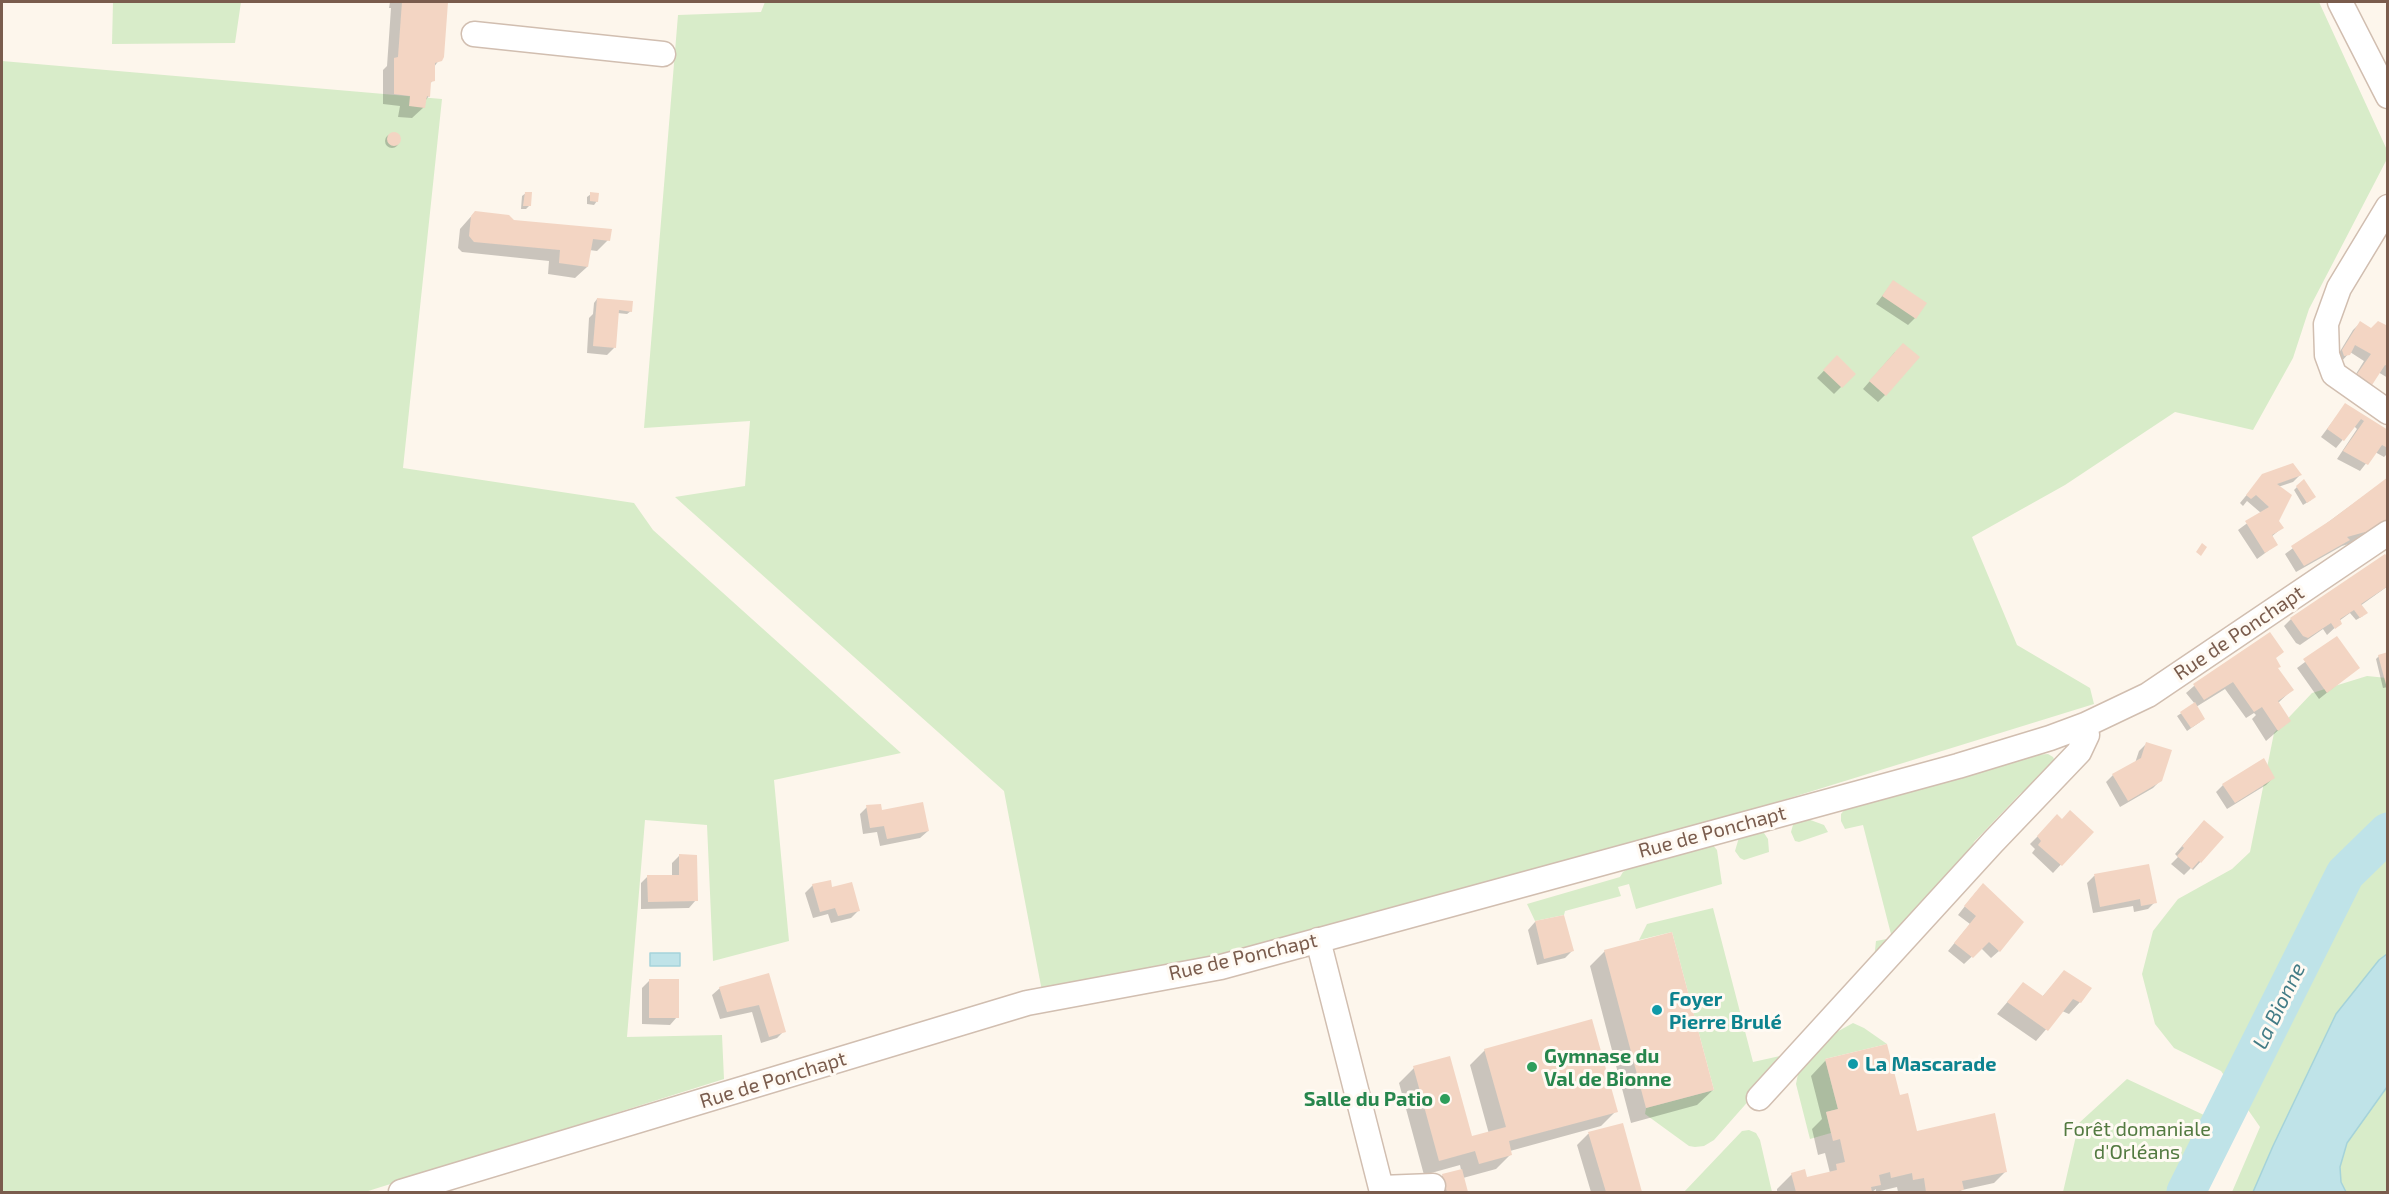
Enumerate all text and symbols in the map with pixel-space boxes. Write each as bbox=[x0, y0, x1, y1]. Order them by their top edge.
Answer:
street label: Rue de Ponchapt bbox=[2169, 581, 2309, 685]
street label: Rue de Ponchapt bbox=[1636, 801, 1788, 863]
street label: Rue de Ponchapt bbox=[1166, 928, 1320, 986]
water label: La Bionne bbox=[2247, 959, 2311, 1053]
place label: Foyer Pierre Brulé bbox=[1669, 987, 1782, 1034]
marker: Foyer Pierre Brulé bbox=[1650, 1003, 1664, 1017]
place label: Gymnase du Val de Bionne bbox=[1544, 1044, 1671, 1091]
street label: Rue de Ponchapt bbox=[697, 1046, 849, 1114]
place label: La Mascarade bbox=[1865, 1052, 1996, 1076]
marker: La Mascarade bbox=[1846, 1057, 1860, 1071]
marker: Gymnase du Val de Bionne bbox=[1525, 1060, 1539, 1074]
place label: Salle du Patio bbox=[1304, 1087, 1433, 1111]
marker: Salle du Patio bbox=[1438, 1092, 1452, 1106]
park label: Forêt domaniale d'Orléans bbox=[2063, 1117, 2211, 1164]

